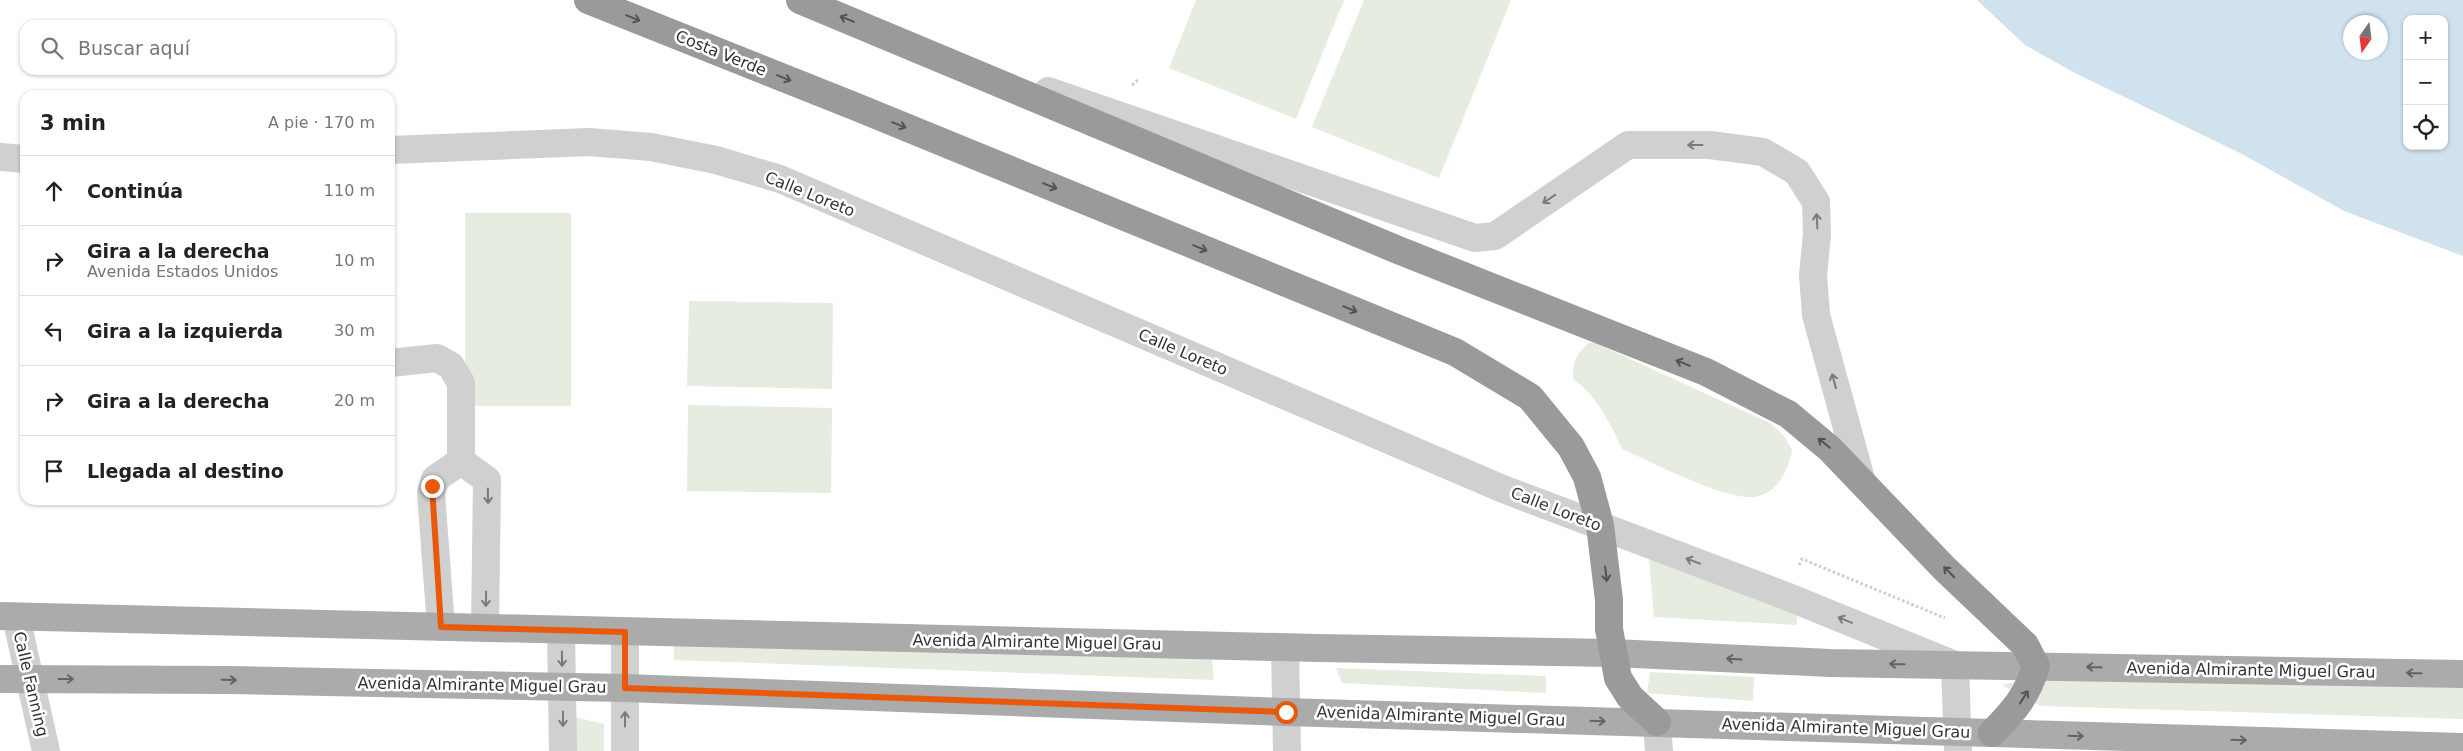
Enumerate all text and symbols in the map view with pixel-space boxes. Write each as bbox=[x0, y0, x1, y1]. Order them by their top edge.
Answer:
one-way arrow bbox=[625, 14, 640, 23]
one-way arrow bbox=[840, 14, 855, 23]
north arrow bbox=[2343, 15, 2388, 60]
map controls bbox=[2403, 15, 2448, 150]
button: + bbox=[2403, 15, 2448, 60]
search box bbox=[20, 20, 395, 75]
street label: Costa Verde bbox=[673, 26, 769, 80]
icon: search bbox=[38, 34, 66, 62]
text: Buscar aquí bbox=[78, 37, 190, 59]
button: − bbox=[2403, 60, 2448, 105]
one-way arrow bbox=[776, 74, 791, 83]
button: locate bbox=[2403, 105, 2448, 150]
text: 3 min bbox=[40, 111, 106, 135]
text: A pie · 170 m bbox=[268, 113, 375, 132]
one-way arrow bbox=[891, 120, 906, 130]
one-way arrow bbox=[1687, 140, 1704, 150]
street label: Calle Loreto bbox=[762, 167, 858, 221]
icon: ahead bbox=[40, 177, 68, 205]
text: Continúa bbox=[87, 180, 183, 202]
text: 110 m bbox=[324, 181, 375, 200]
one-way arrow bbox=[1041, 182, 1057, 191]
one-way arrow bbox=[1542, 194, 1556, 204]
one-way arrow bbox=[1812, 213, 1821, 229]
text: Gira a la derecha bbox=[87, 240, 270, 262]
one-way arrow bbox=[1192, 243, 1207, 253]
icon: right bbox=[40, 247, 68, 275]
text: 10 m bbox=[334, 251, 375, 270]
text: Avenida Estados Unidos bbox=[87, 262, 278, 281]
one-way arrow bbox=[1342, 305, 1357, 315]
icon: left bbox=[40, 317, 68, 345]
text: Gira a la izquierda bbox=[87, 320, 283, 342]
text: 30 m bbox=[334, 321, 375, 340]
street label: Calle Loreto bbox=[1135, 325, 1231, 379]
one-way arrow bbox=[1676, 358, 1691, 367]
one-way arrow bbox=[1829, 373, 1838, 389]
icon: right bbox=[40, 387, 68, 415]
text: Gira a la derecha bbox=[87, 390, 270, 412]
text: 20 m bbox=[334, 391, 375, 410]
one-way arrow bbox=[1817, 438, 1830, 449]
icon: arrive bbox=[40, 457, 68, 485]
text: Llegada al destino bbox=[87, 460, 284, 482]
route end bbox=[421, 475, 444, 498]
street label: Calle Loreto bbox=[1508, 483, 1604, 535]
one-way arrow bbox=[483, 488, 493, 504]
one-way arrow bbox=[1686, 556, 1701, 565]
one-way arrow bbox=[1601, 565, 1611, 581]
one-way arrow bbox=[1942, 566, 1955, 578]
one-way arrow bbox=[481, 590, 491, 607]
one-way arrow bbox=[1838, 615, 1853, 624]
street label: Calle Fanning bbox=[10, 630, 52, 738]
street label: Avenida Almirante Miguel Grau bbox=[912, 630, 1162, 654]
one-way arrow bbox=[557, 650, 567, 667]
one-way arrow bbox=[1727, 654, 1743, 663]
street label: Avenida Almirante Miguel Grau bbox=[2126, 658, 2376, 682]
one-way arrow bbox=[1889, 659, 1906, 669]
one-way arrow bbox=[2087, 662, 2103, 672]
one-way arrow bbox=[2407, 669, 2423, 678]
street label: Avenida Almirante Miguel Grau bbox=[357, 673, 607, 697]
one-way arrow bbox=[58, 674, 74, 684]
one-way arrow bbox=[220, 675, 236, 685]
one-way arrow bbox=[2019, 690, 2029, 704]
route start bbox=[1275, 701, 1298, 724]
street label: Avenida Almirante Miguel Grau bbox=[1316, 702, 1566, 730]
one-way arrow bbox=[558, 710, 568, 727]
one-way arrow bbox=[620, 712, 630, 728]
street label: Avenida Almirante Miguel Grau bbox=[1721, 714, 1971, 742]
one-way arrow bbox=[1590, 716, 1606, 725]
one-way arrow bbox=[2068, 731, 2084, 740]
one-way arrow bbox=[2230, 736, 2246, 745]

